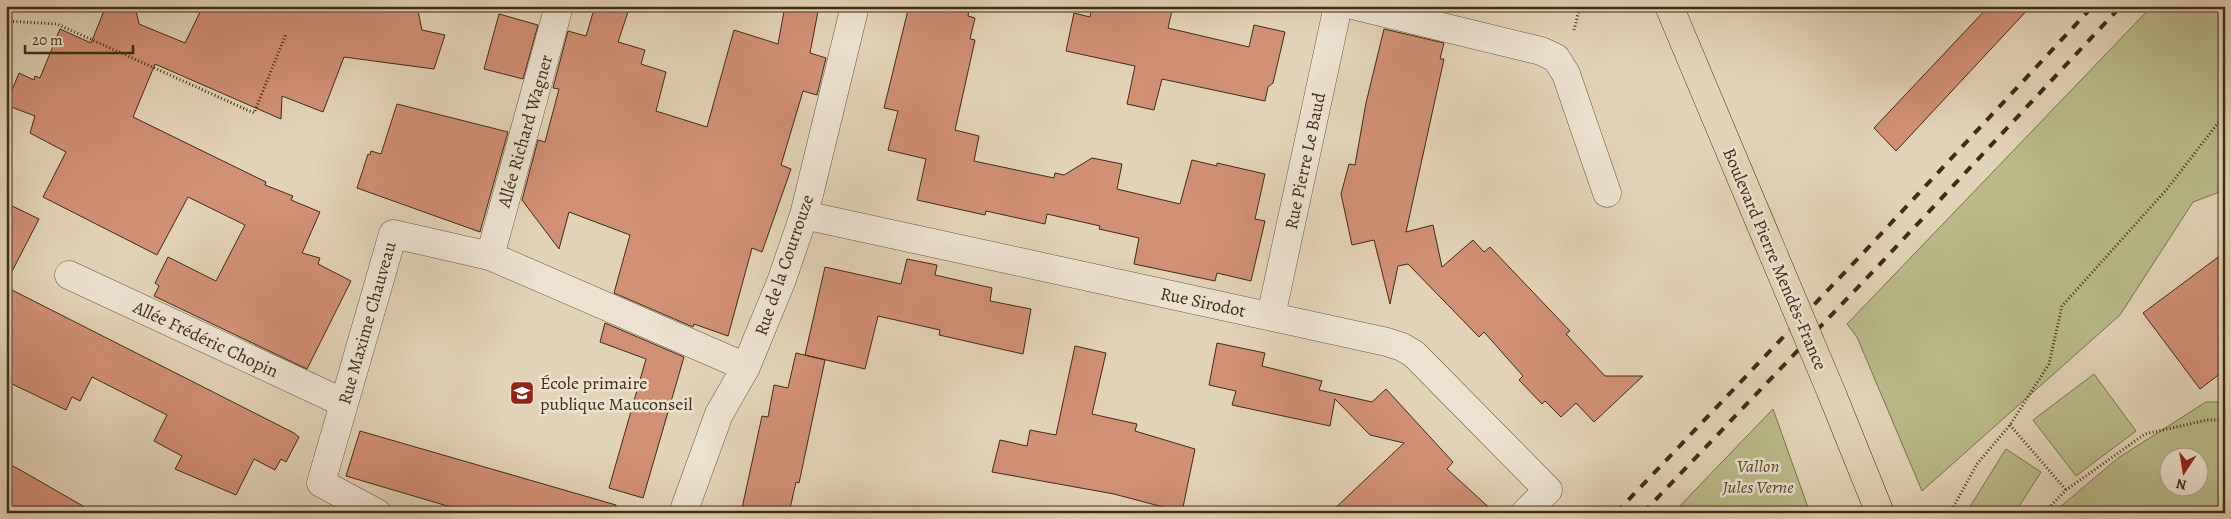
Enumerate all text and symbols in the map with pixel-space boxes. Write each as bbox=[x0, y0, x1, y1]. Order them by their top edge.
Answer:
scale bar bbox=[25, 22, 132, 54]
text: 20 m bbox=[32, 30, 63, 50]
street label: Allée Richard Wagner bbox=[491, 52, 558, 211]
street label: Rue Pierre Le Baud bbox=[1279, 90, 1331, 232]
street label: Boulevard Pierre Mendès-France bbox=[1717, 144, 1833, 374]
street label: Rue de la Courrouze bbox=[749, 191, 819, 339]
street label: Rue Maxime Chauveau bbox=[332, 238, 402, 407]
street label: Rue Sirodot bbox=[1158, 281, 1248, 323]
street label: Allée Frédéric Chopin bbox=[129, 294, 283, 383]
place label: École primaire publique Mauconseil bbox=[540, 371, 693, 416]
school or university icon: École primaire publique Mauconseil bbox=[509, 380, 535, 406]
north arrow bbox=[2158, 446, 2208, 496]
park label: Vallon Jules Verne bbox=[1721, 454, 1794, 499]
text: N bbox=[2174, 474, 2188, 495]

